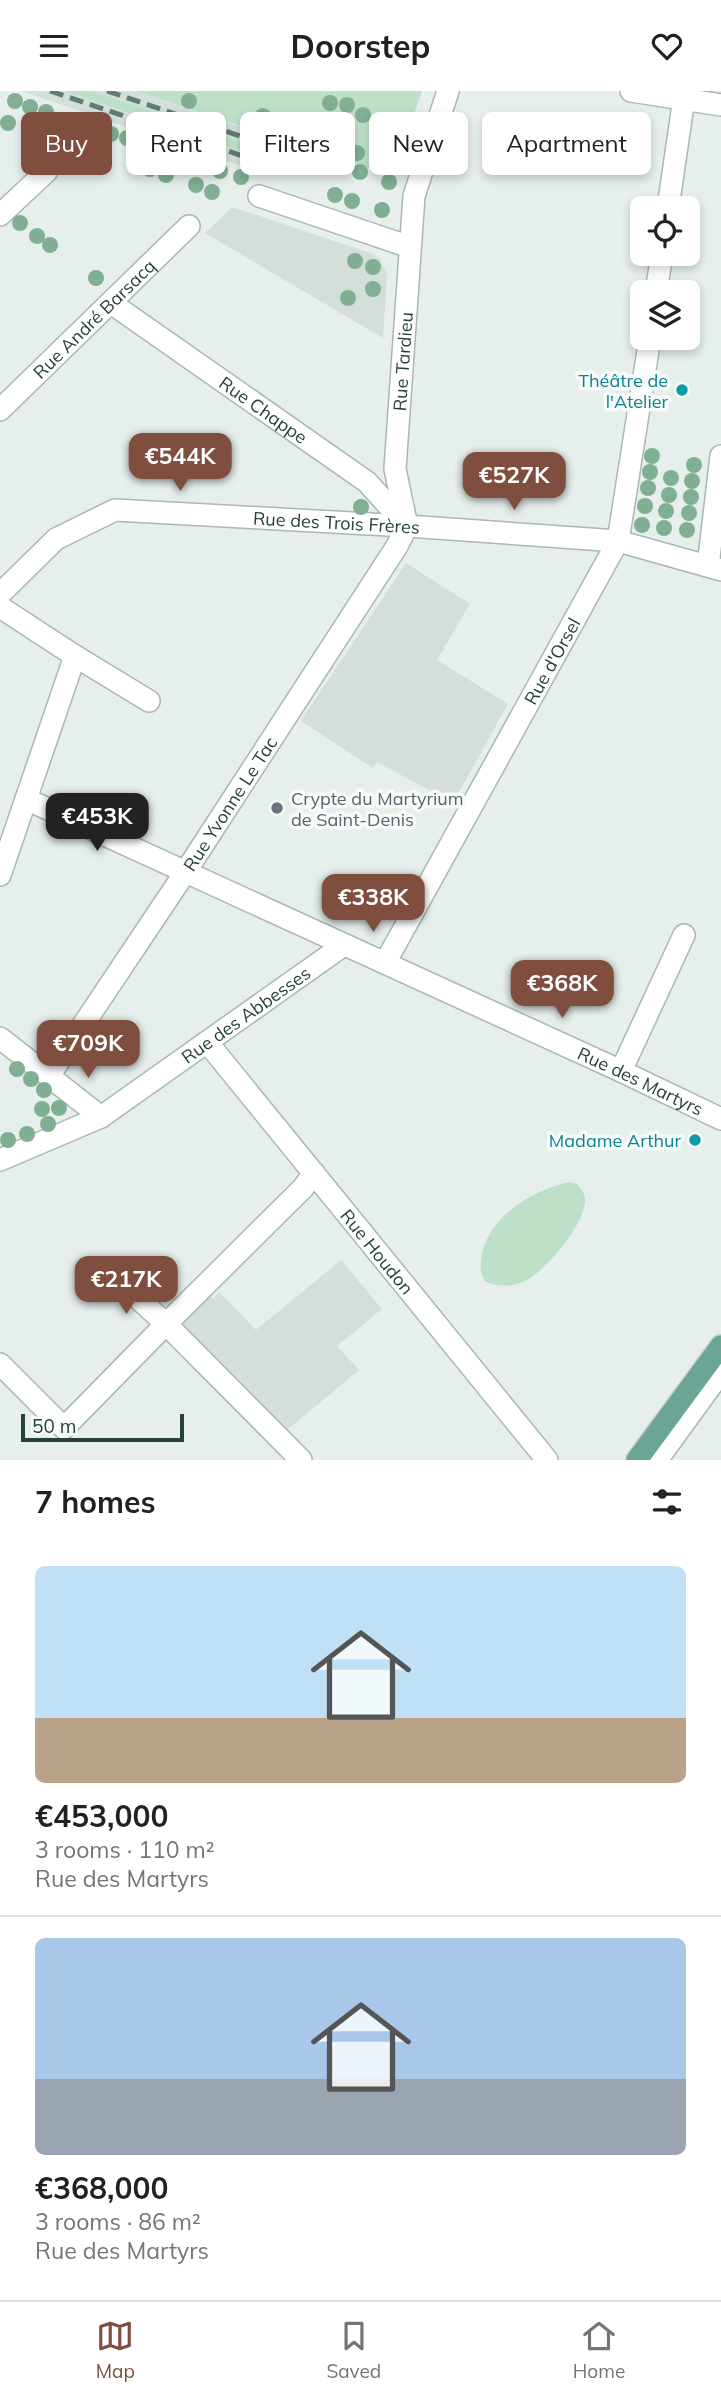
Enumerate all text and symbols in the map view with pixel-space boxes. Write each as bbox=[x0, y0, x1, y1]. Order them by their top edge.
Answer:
text: Doorstep bbox=[291, 26, 430, 66]
icon: menu bbox=[35, 27, 73, 65]
icon: heart bbox=[648, 27, 686, 65]
chip: Buy bbox=[21, 112, 112, 175]
chip: Rent bbox=[126, 112, 226, 175]
chip: Filters bbox=[240, 112, 355, 175]
chip: New bbox=[369, 112, 468, 175]
chip: Apartment bbox=[482, 112, 651, 175]
map controls bbox=[630, 196, 700, 350]
button: locate bbox=[630, 196, 700, 266]
street label: Rue André Barsacq bbox=[28, 254, 160, 383]
button: layers bbox=[630, 280, 700, 350]
street label: Rue Tardieu bbox=[388, 311, 417, 412]
place label: Théâtre de l'Atelier bbox=[578, 369, 668, 413]
street label: Rue Chappe bbox=[215, 371, 312, 448]
marker: Théâtre de l'Atelier bbox=[674, 382, 690, 398]
pin: €544K bbox=[131, 433, 229, 493]
text: €544K bbox=[145, 441, 215, 470]
pin: €527K bbox=[465, 453, 563, 512]
text: €527K bbox=[479, 460, 549, 489]
street label: Rue des Trois Frères bbox=[252, 506, 421, 538]
street label: Rue d'Orsel bbox=[519, 614, 585, 708]
street label: Rue Yvonne Le Tac bbox=[178, 732, 282, 875]
place label: Crypte du Martyrium de Saint-Denis bbox=[291, 787, 463, 831]
pin: €453K bbox=[48, 793, 146, 853]
marker: Crypte du Martyrium de Saint-Denis bbox=[269, 800, 285, 816]
text: €453K bbox=[62, 801, 132, 830]
pin: €338K bbox=[324, 875, 422, 934]
text: €338K bbox=[338, 882, 408, 911]
street label: Rue des Abbesses bbox=[177, 961, 315, 1068]
pin: €368K bbox=[513, 961, 611, 1020]
text: €368K bbox=[527, 968, 597, 997]
pin: €709K bbox=[39, 1021, 137, 1080]
text: €709K bbox=[53, 1028, 123, 1057]
street label: Rue des Martyrs bbox=[574, 1041, 707, 1120]
place label: Madame Arthur bbox=[549, 1129, 681, 1152]
marker: Madame Arthur bbox=[687, 1132, 703, 1148]
street label: Rue Houdon bbox=[336, 1204, 419, 1299]
pin: €217K bbox=[77, 1257, 175, 1316]
text: €217K bbox=[91, 1264, 161, 1293]
scale bar bbox=[21, 1411, 184, 1443]
text: 50 m bbox=[32, 1414, 76, 1438]
text: 7 homes bbox=[35, 1483, 156, 1521]
icon: filters bbox=[648, 1483, 686, 1521]
icon: home bbox=[298, 1612, 424, 1738]
text: €453,000 bbox=[35, 1797, 168, 1835]
text: 3 rooms · 110 m² bbox=[35, 1835, 215, 1864]
text: Rue des Martyrs bbox=[35, 1864, 209, 1893]
icon: home bbox=[298, 1984, 424, 2110]
text: €368,000 bbox=[35, 2169, 168, 2207]
text: 3 rooms · 86 m² bbox=[35, 2207, 201, 2236]
text: Rue des Martyrs bbox=[35, 2236, 209, 2265]
tab: Map bbox=[96, 2317, 135, 2383]
tab: Saved bbox=[326, 2317, 381, 2383]
tab: Home bbox=[573, 2317, 625, 2383]

